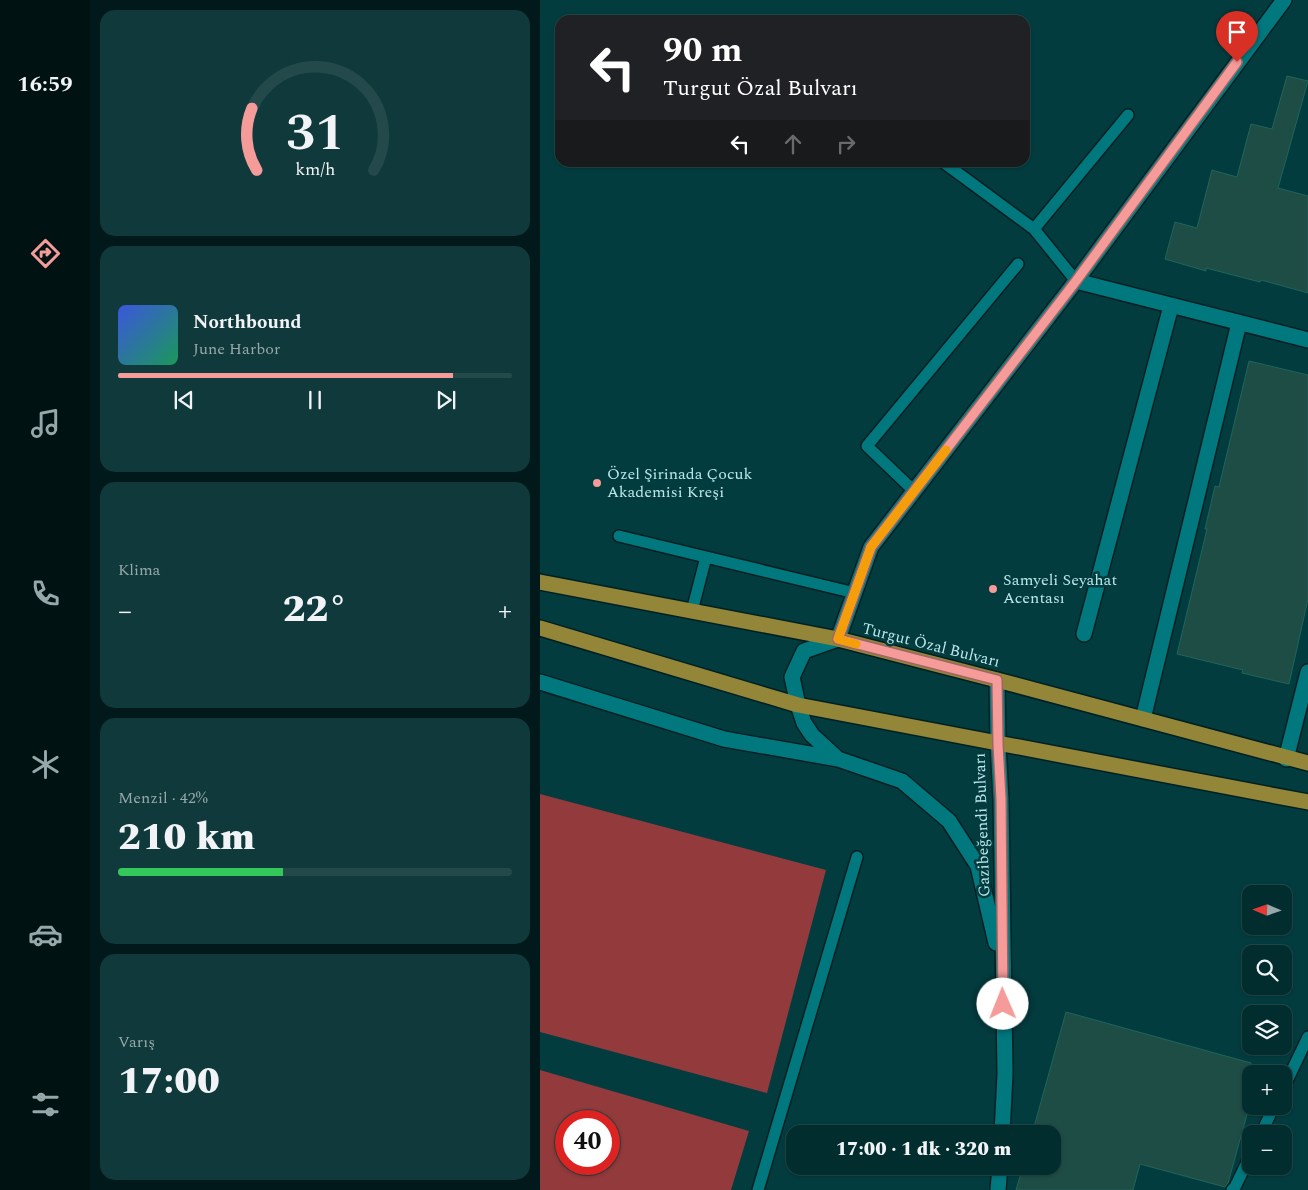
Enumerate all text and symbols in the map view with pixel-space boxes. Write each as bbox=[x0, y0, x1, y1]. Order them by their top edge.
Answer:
pin bbox=[1216, 11, 1258, 62]
icon: arrive bbox=[1223, 18, 1251, 46]
text: 90 m bbox=[663, 24, 743, 77]
icon: left bbox=[580, 35, 645, 100]
text: 16:59 bbox=[17, 68, 73, 101]
text: Turgut Özal Bulvarı bbox=[663, 72, 858, 105]
text: 31 bbox=[286, 94, 344, 173]
icon: left bbox=[726, 130, 754, 158]
icon: ahead bbox=[779, 130, 807, 158]
icon: right bbox=[832, 130, 860, 158]
text: km/h bbox=[295, 156, 335, 183]
icon: directions bbox=[28, 236, 63, 271]
text: Northbound bbox=[193, 308, 302, 337]
text: June Harbor bbox=[193, 337, 280, 361]
icon: previous bbox=[170, 386, 198, 414]
icon: pause bbox=[301, 386, 329, 414]
icon: next bbox=[432, 386, 460, 414]
icon: music bbox=[28, 406, 63, 441]
place label: Özel Şirinada Çocuk Akademisi Kreşi bbox=[607, 462, 753, 504]
marker: Özel Şirinada Çocuk Akademisi Kreşi bbox=[591, 477, 603, 489]
text: Klima bbox=[118, 558, 160, 582]
place label: Samyeli Seyahat Acentası bbox=[1003, 568, 1117, 610]
icon: phone bbox=[28, 576, 63, 611]
text: 22° bbox=[283, 581, 347, 639]
marker: Samyeli Seyahat Acentası bbox=[987, 583, 999, 595]
text: − bbox=[118, 590, 132, 633]
text: + bbox=[498, 590, 512, 633]
street label: Turgut Özal Bulvarı bbox=[859, 616, 1003, 674]
icon: climate bbox=[28, 747, 63, 782]
street label: Gazibeğendi Bulvarı bbox=[967, 753, 997, 897]
text: Menzil · 42% bbox=[118, 786, 208, 810]
text: 210 km bbox=[118, 809, 255, 867]
north arrow bbox=[1242, 885, 1292, 935]
map controls bbox=[1242, 885, 1292, 1175]
icon: car bbox=[28, 917, 63, 952]
button: search bbox=[1242, 945, 1292, 995]
position arrow bbox=[976, 977, 1028, 1029]
button: layers bbox=[1242, 1005, 1292, 1055]
text: Varış bbox=[118, 1030, 155, 1054]
text: 17:00 bbox=[118, 1053, 220, 1111]
button: + bbox=[1242, 1065, 1292, 1115]
icon: filters bbox=[28, 1087, 63, 1122]
speed limit sign: 40 bbox=[555, 1110, 620, 1175]
button: − bbox=[1242, 1125, 1292, 1175]
text: 17:00 · 1 dk · 320 m bbox=[836, 1135, 1011, 1164]

